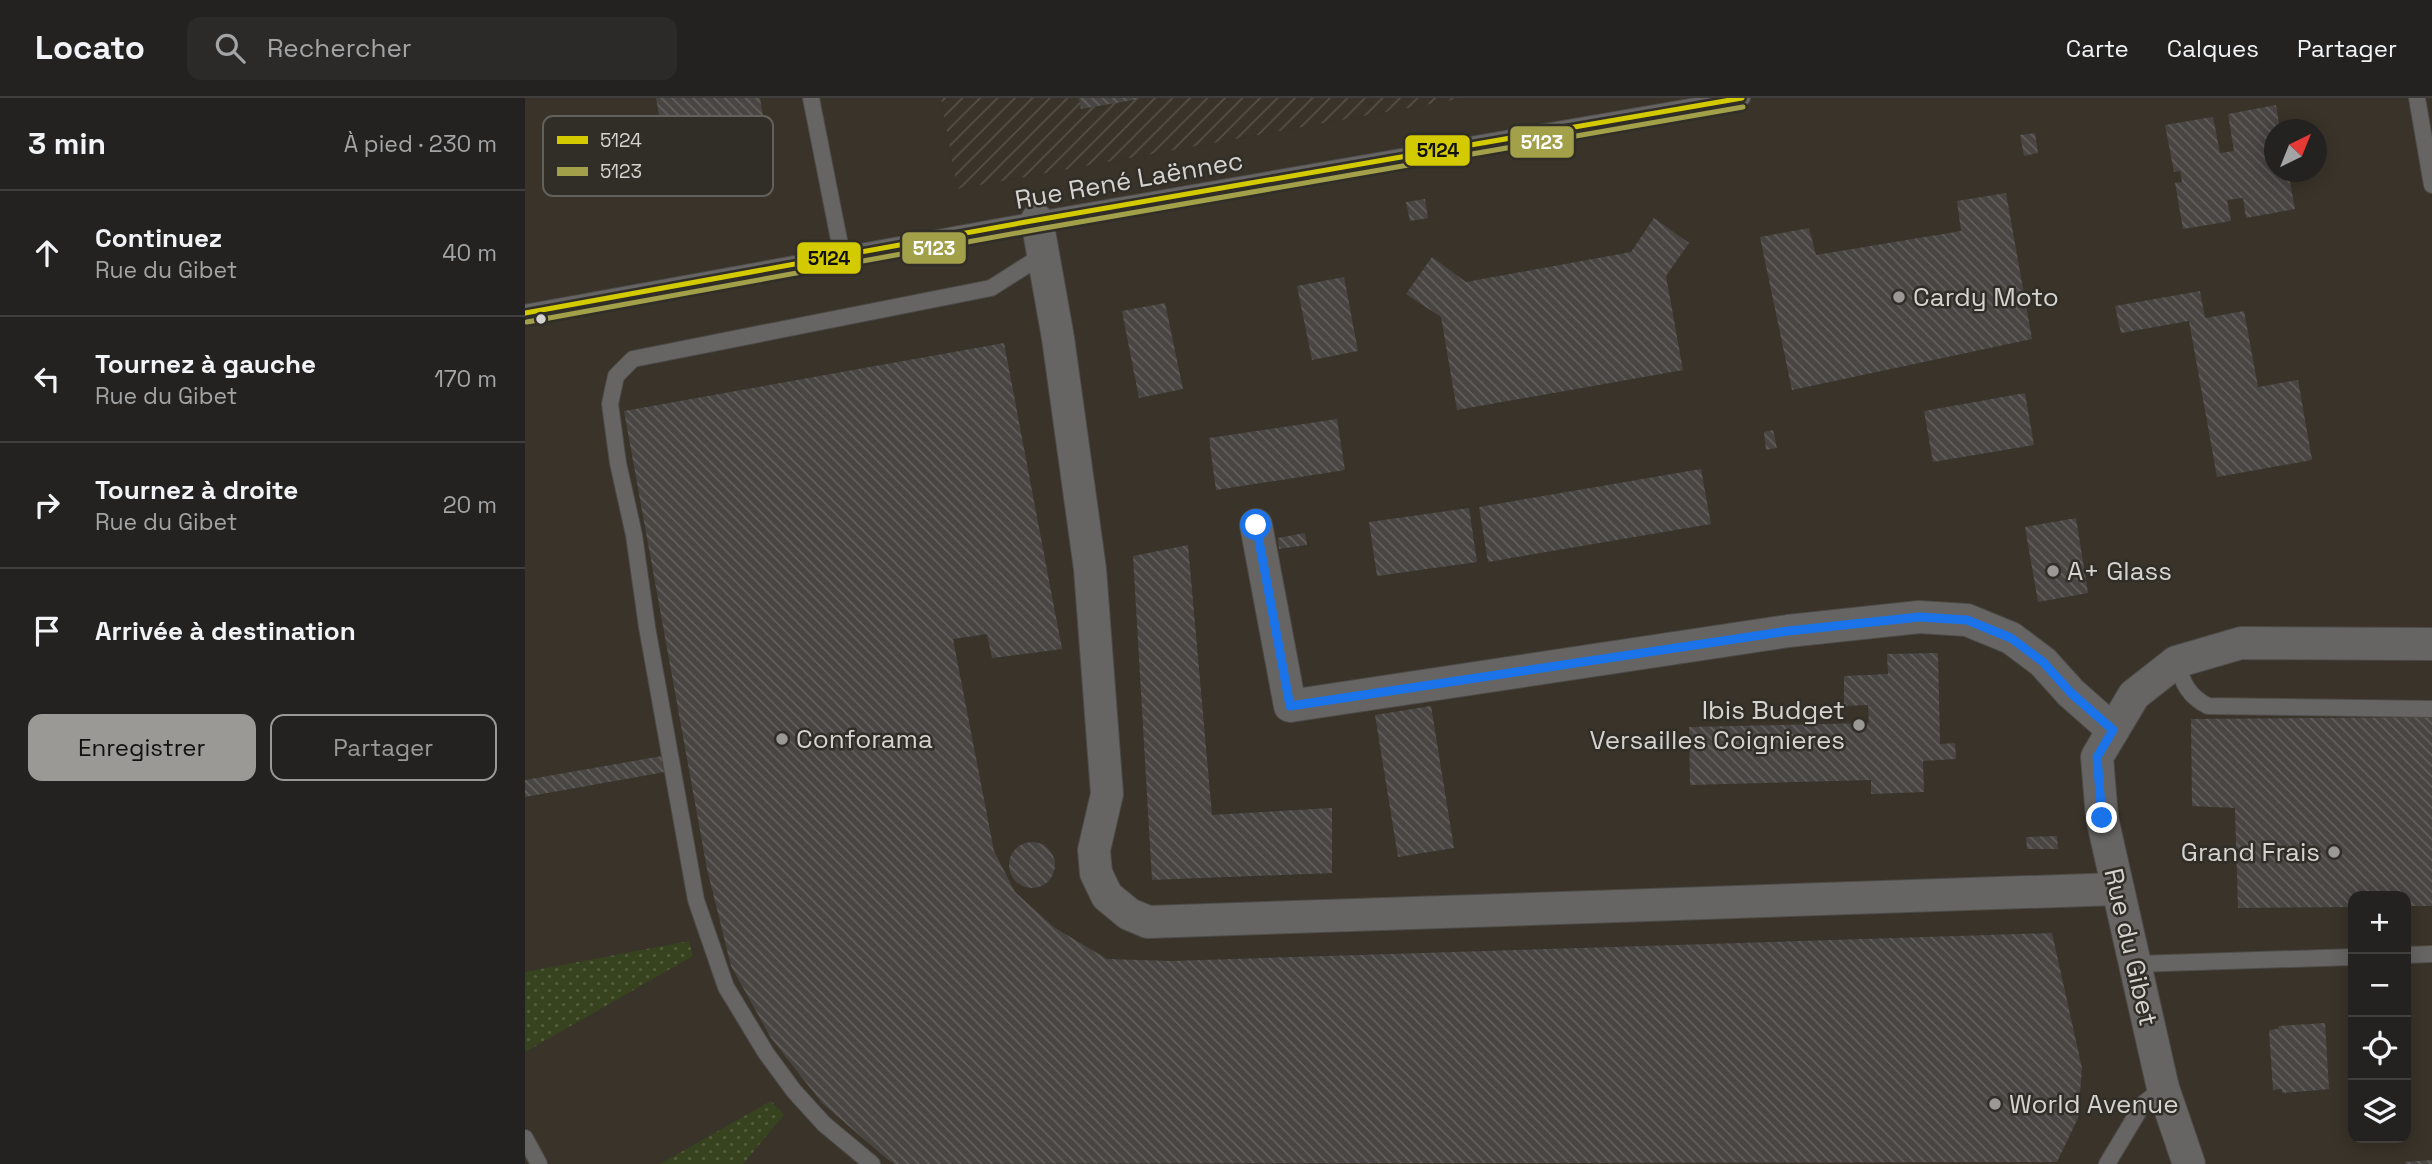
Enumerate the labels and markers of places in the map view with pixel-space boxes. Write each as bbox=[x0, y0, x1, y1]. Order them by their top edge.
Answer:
place label: Cardy Moto bbox=[1913, 280, 2059, 314]
marker: Cardy Moto bbox=[1891, 289, 1907, 305]
unlabelled marker bbox=[534, 312, 548, 326]
place label: A+ Glass bbox=[2067, 554, 2172, 588]
marker: A+ Glass bbox=[2045, 563, 2061, 579]
place label: Ibis Budget Versailles Coignieres bbox=[1590, 693, 1845, 757]
marker: Ibis Budget Versailles Coignieres bbox=[1851, 717, 1867, 733]
place label: Conforama bbox=[796, 722, 933, 756]
marker: Conforama bbox=[774, 731, 790, 747]
place label: Grand Frais bbox=[2181, 835, 2320, 869]
marker: Grand Frais bbox=[2326, 844, 2342, 860]
place label: World Avenue bbox=[2009, 1087, 2179, 1121]
marker: World Avenue bbox=[1987, 1096, 2003, 1112]

